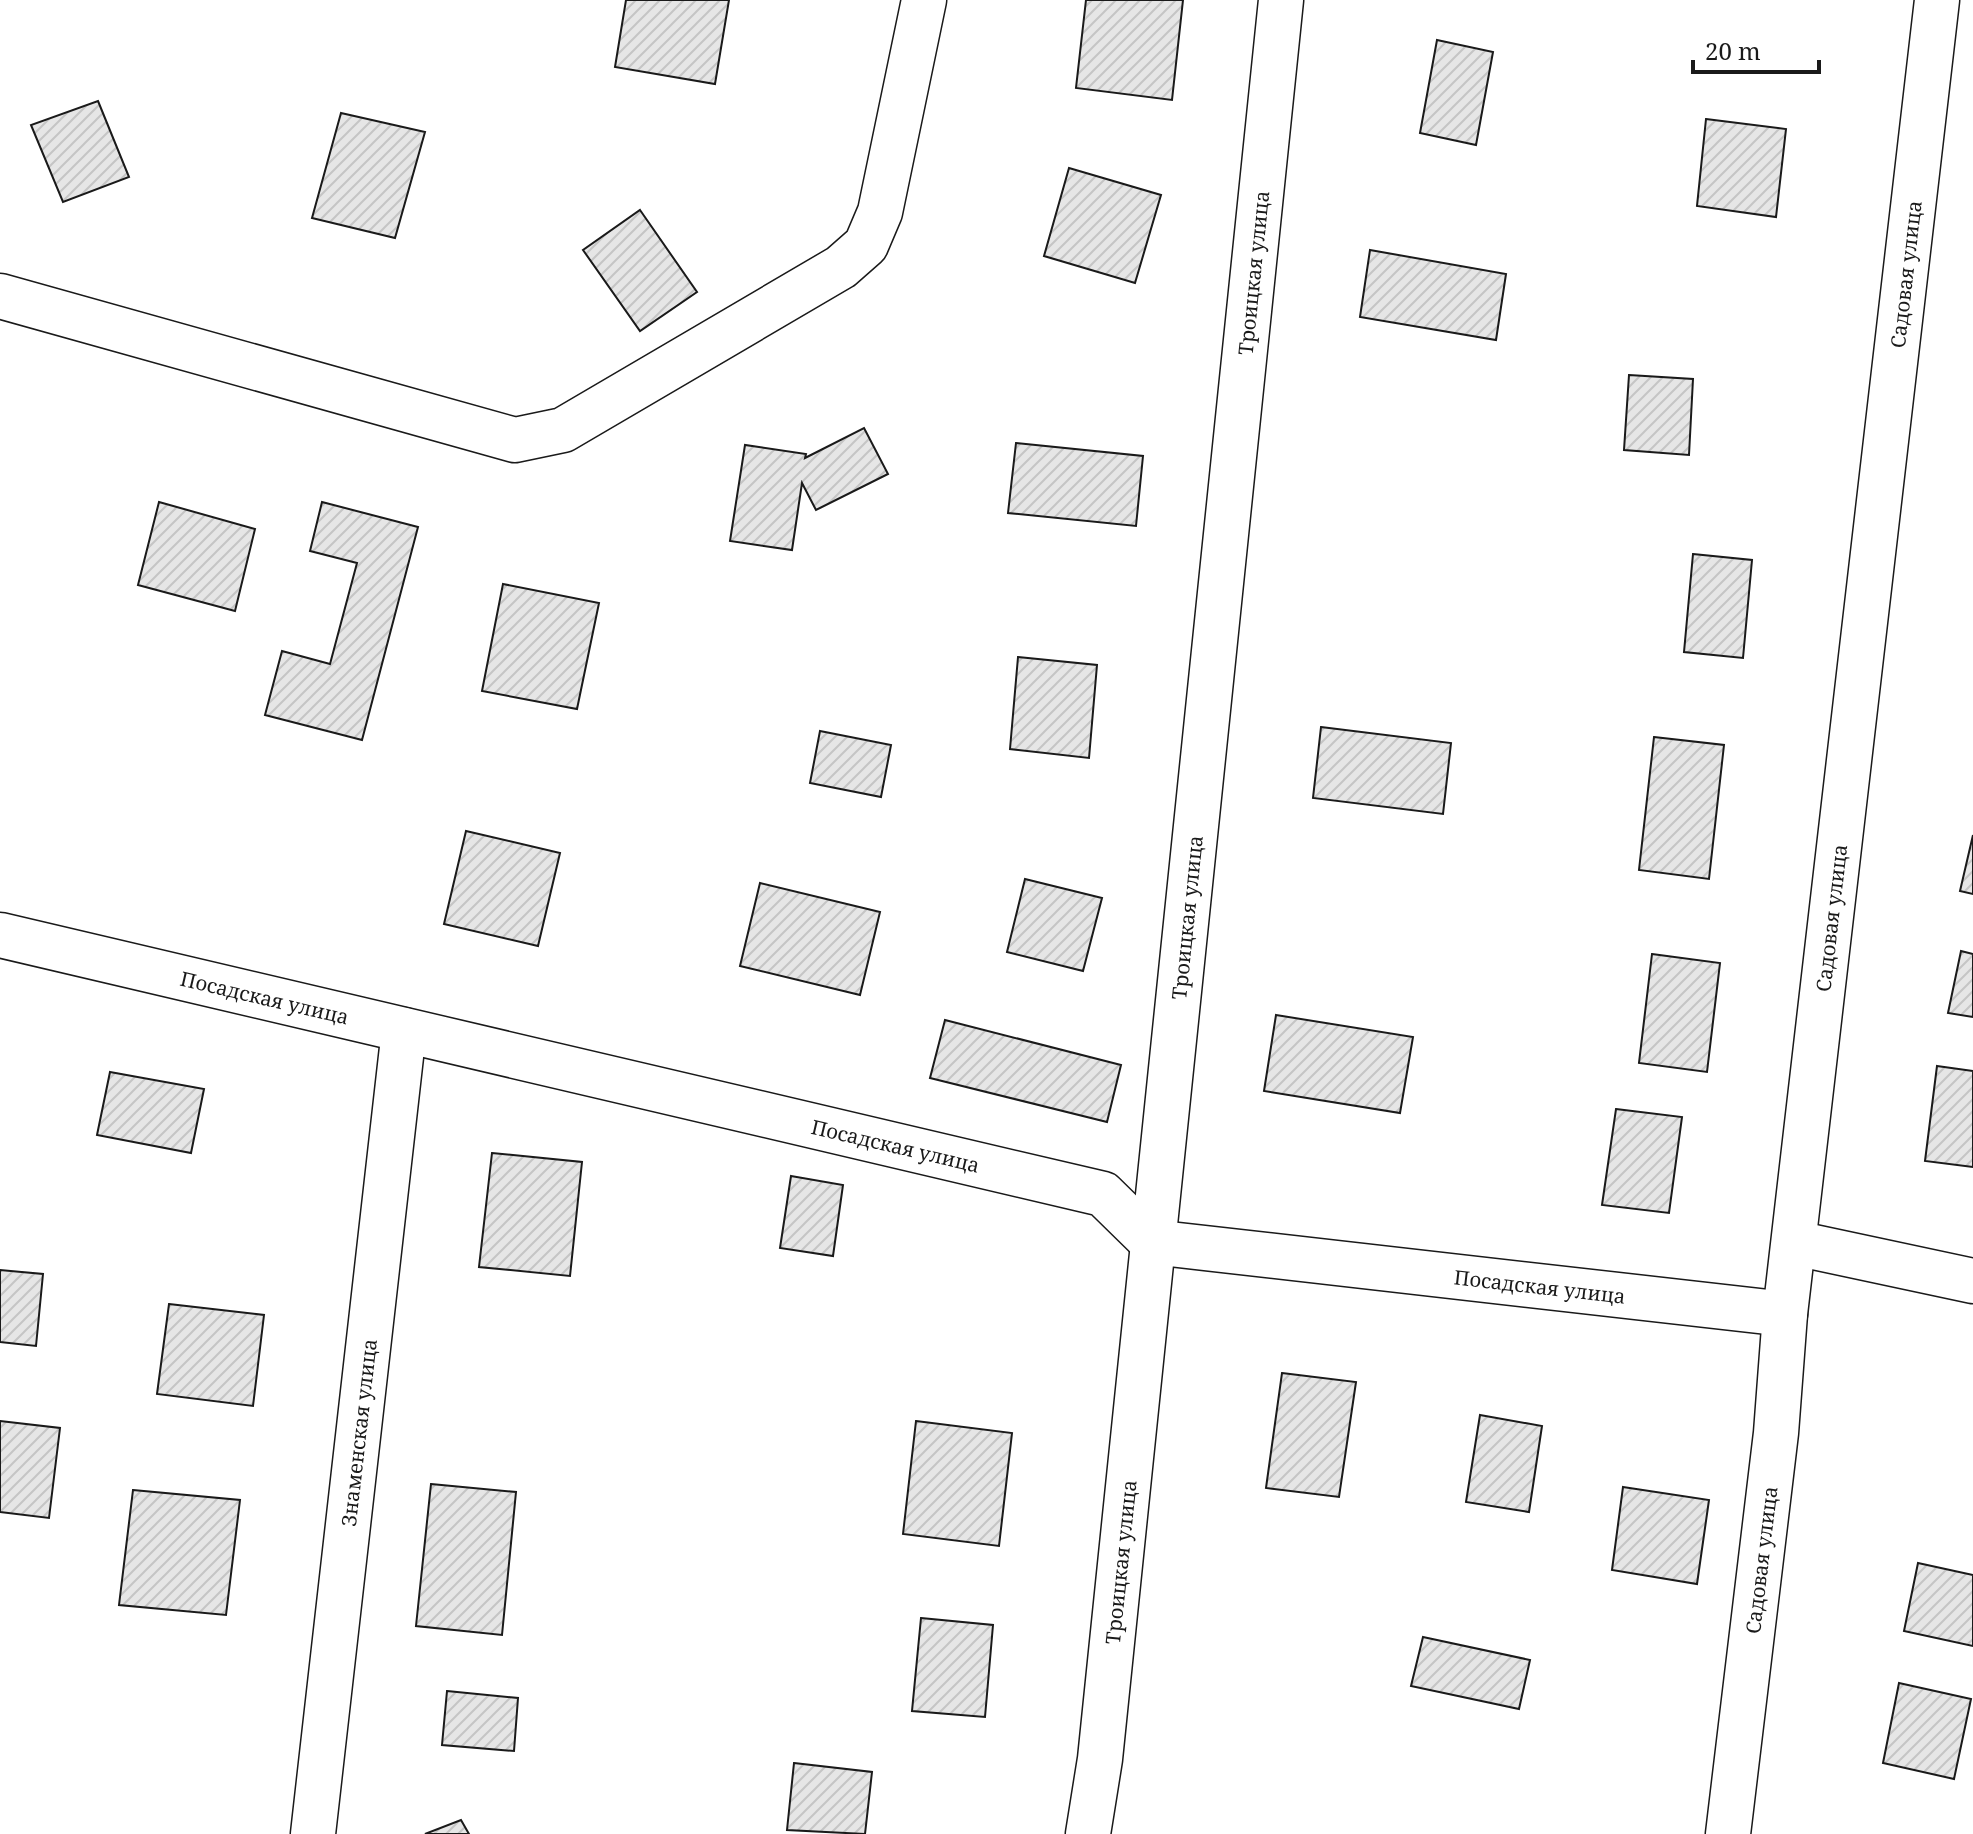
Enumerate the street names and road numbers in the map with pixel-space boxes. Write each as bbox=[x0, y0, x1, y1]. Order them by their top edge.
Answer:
street label: Троицкая улица bbox=[1231, 189, 1275, 356]
street label: Садовая улица bbox=[1883, 199, 1927, 349]
street label: Троицкая улица bbox=[1165, 834, 1208, 1001]
street label: Садовая улица bbox=[1809, 843, 1853, 993]
street label: Посадская улица bbox=[178, 964, 352, 1030]
street label: Посадская улица bbox=[809, 1112, 983, 1178]
street label: Посадская улица bbox=[1453, 1263, 1627, 1309]
street label: Знаменская улица bbox=[334, 1337, 382, 1528]
street label: Троицкая улица bbox=[1098, 1478, 1142, 1645]
street label: Садовая улица bbox=[1739, 1485, 1783, 1635]

